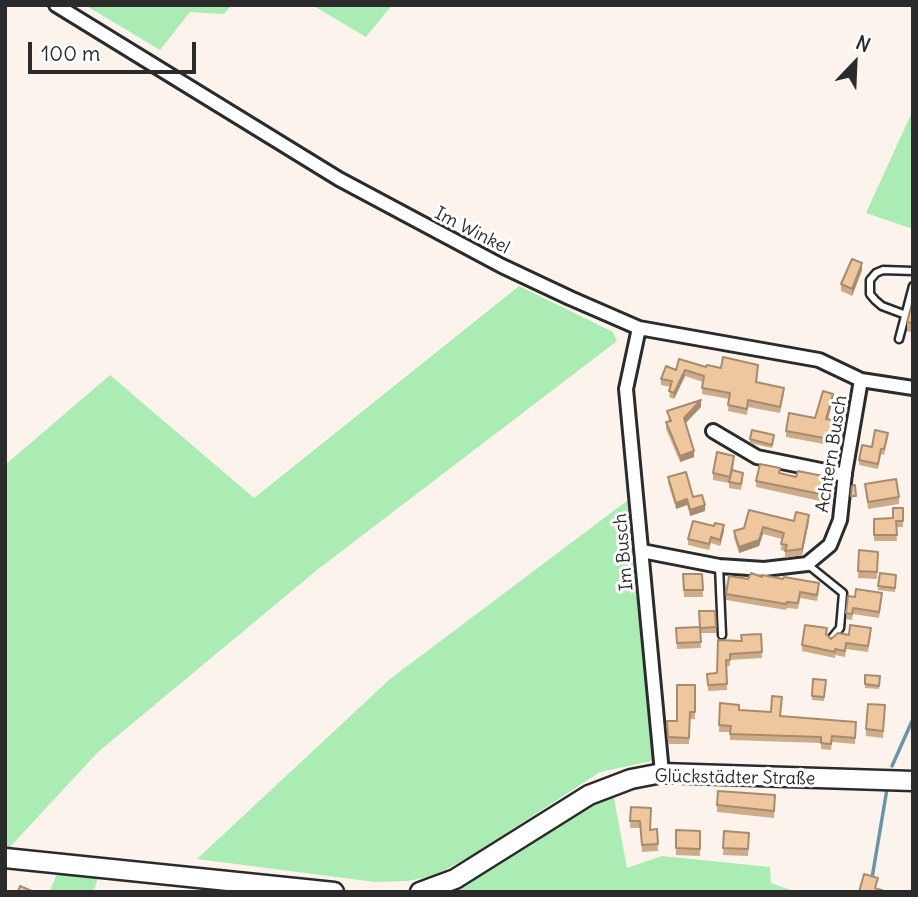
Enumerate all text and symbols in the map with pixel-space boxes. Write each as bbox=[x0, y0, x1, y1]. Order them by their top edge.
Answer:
scale bar bbox=[32, 28, 200, 72]
north arrow bbox=[820, 28, 890, 98]
text: N bbox=[852, 30, 874, 57]
text: 100 m bbox=[41, 40, 100, 67]
street label: Im Winkel bbox=[431, 203, 513, 259]
street label: Achtern Busch bbox=[812, 394, 852, 514]
street label: Im Busch bbox=[610, 512, 638, 592]
street label: Glückstädter Straße bbox=[654, 766, 816, 790]

